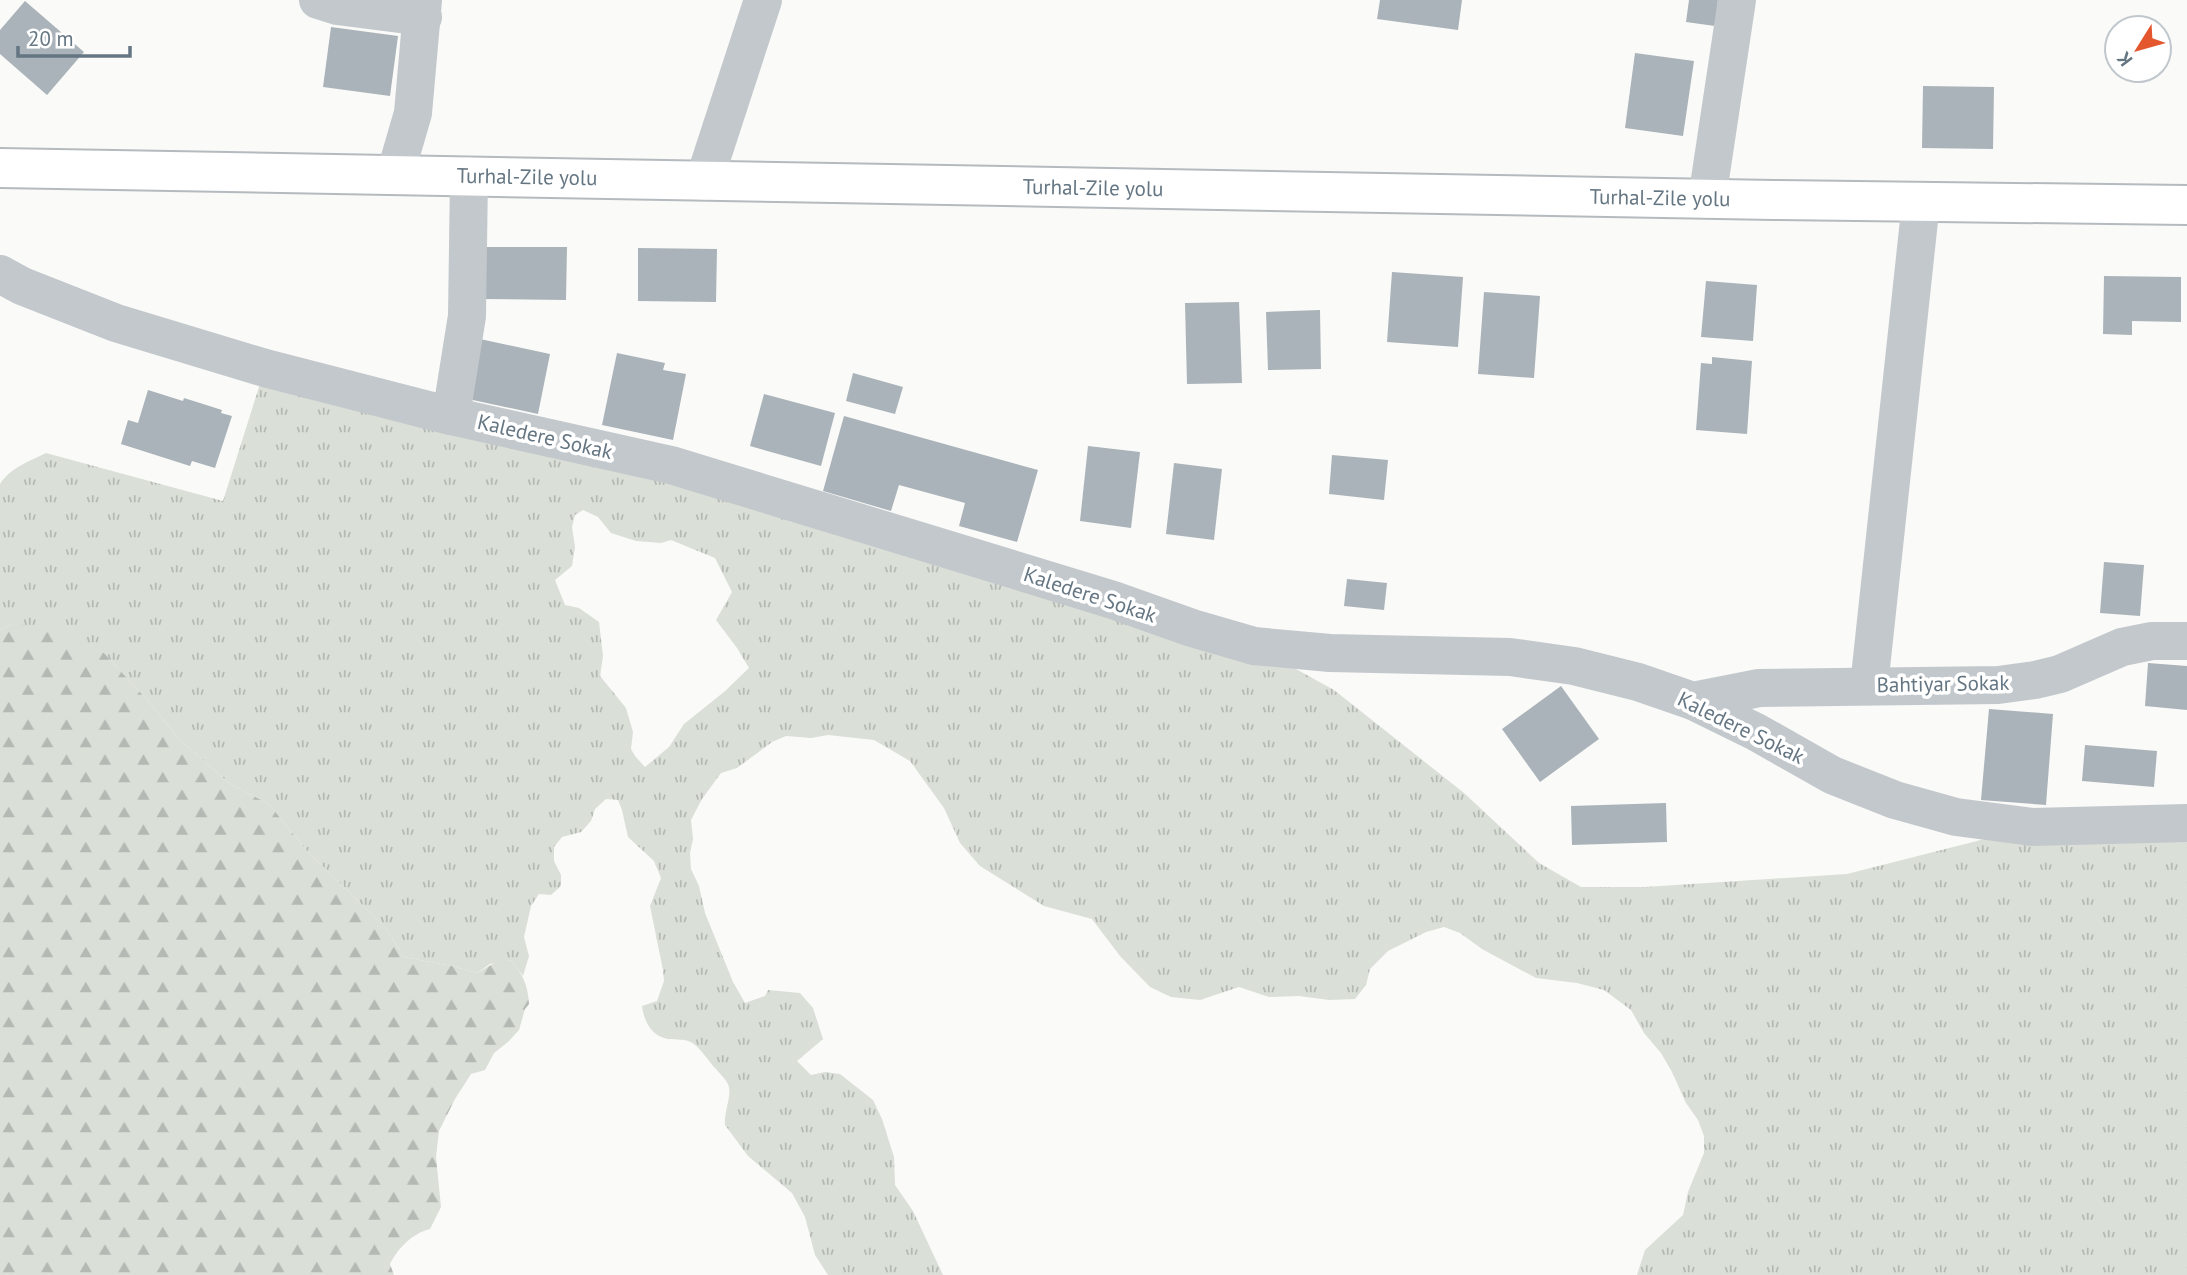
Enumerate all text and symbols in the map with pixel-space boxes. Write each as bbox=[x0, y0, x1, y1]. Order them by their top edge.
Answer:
scale bar bbox=[18, 14, 130, 58]
north arrow bbox=[2103, 14, 2173, 84]
text: 20 m bbox=[28, 25, 74, 52]
text: K bbox=[2111, 47, 2138, 71]
street label: Turhal-Zile yolu bbox=[456, 162, 598, 191]
street label: Turhal-Zile yolu bbox=[1022, 173, 1164, 202]
street label: Turhal-Zile yolu bbox=[1589, 183, 1731, 212]
street label: Kaledere Sokak bbox=[475, 408, 615, 465]
street label: Kaledere Sokak bbox=[1020, 560, 1160, 629]
street label: Bahtiyar Sokak bbox=[1876, 669, 2010, 698]
street label: Kaledere Sokak bbox=[1673, 685, 1809, 770]

